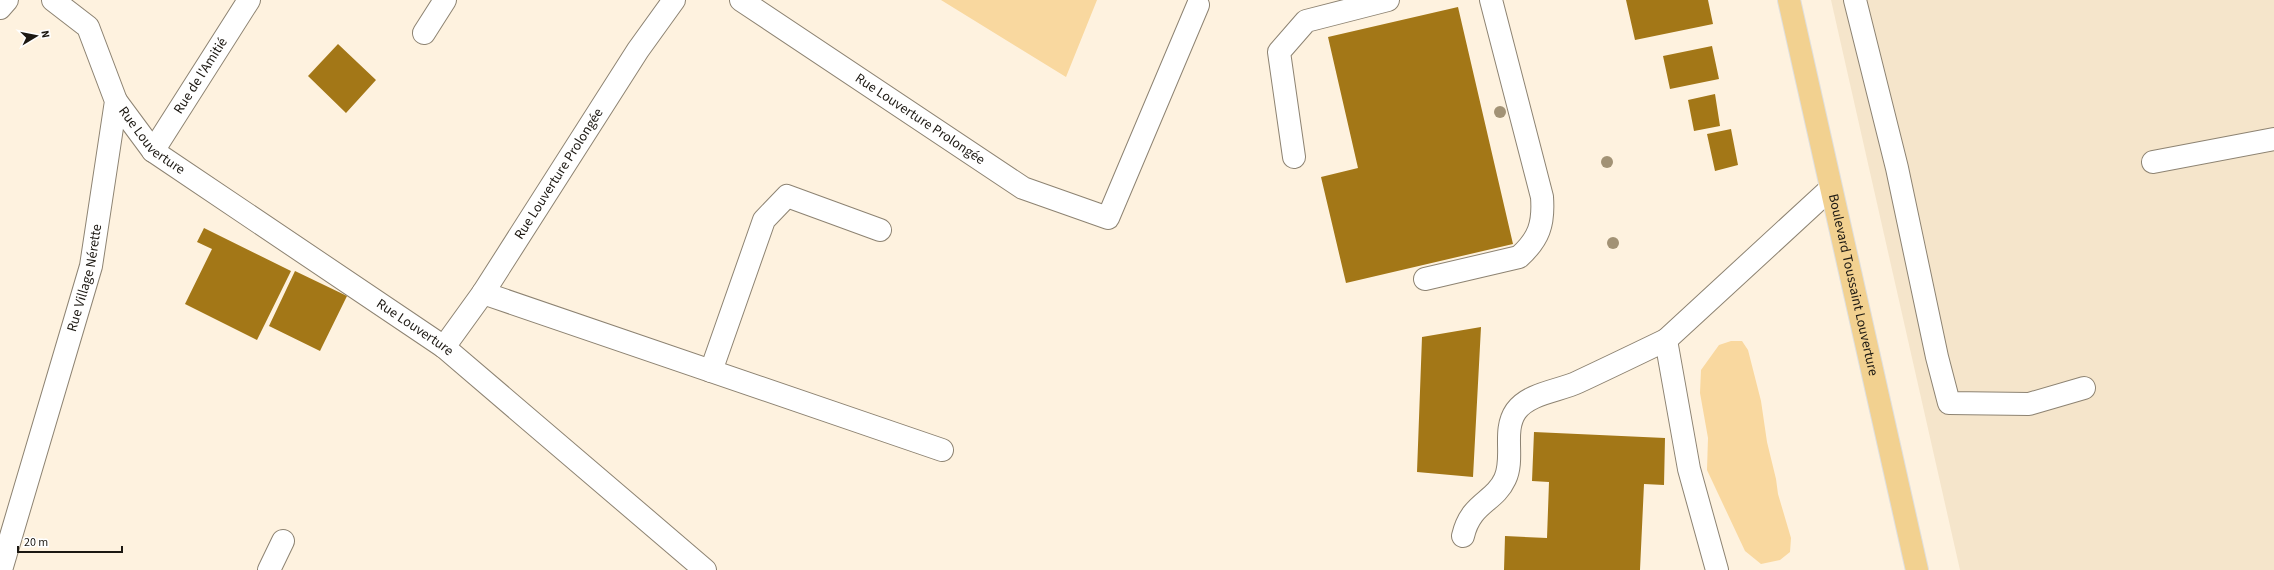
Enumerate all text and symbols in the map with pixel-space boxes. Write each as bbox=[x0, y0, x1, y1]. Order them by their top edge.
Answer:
north arrow bbox=[16, 16, 56, 56]
text: N bbox=[37, 29, 53, 39]
street label: Rue de l'Amitié bbox=[169, 34, 233, 118]
street label: Rue Louverture Prolongée bbox=[851, 69, 989, 170]
street label: Rue Louverture bbox=[113, 102, 189, 180]
street label: Rue Louverture Prolongée bbox=[510, 104, 608, 243]
street label: Boulevard Toussaint Louverture bbox=[1823, 192, 1883, 378]
street label: Rue Village Nérette bbox=[62, 223, 107, 334]
street label: Rue Louverture bbox=[372, 294, 458, 361]
scale bar bbox=[18, 528, 122, 554]
text: 20 m bbox=[24, 534, 48, 551]

